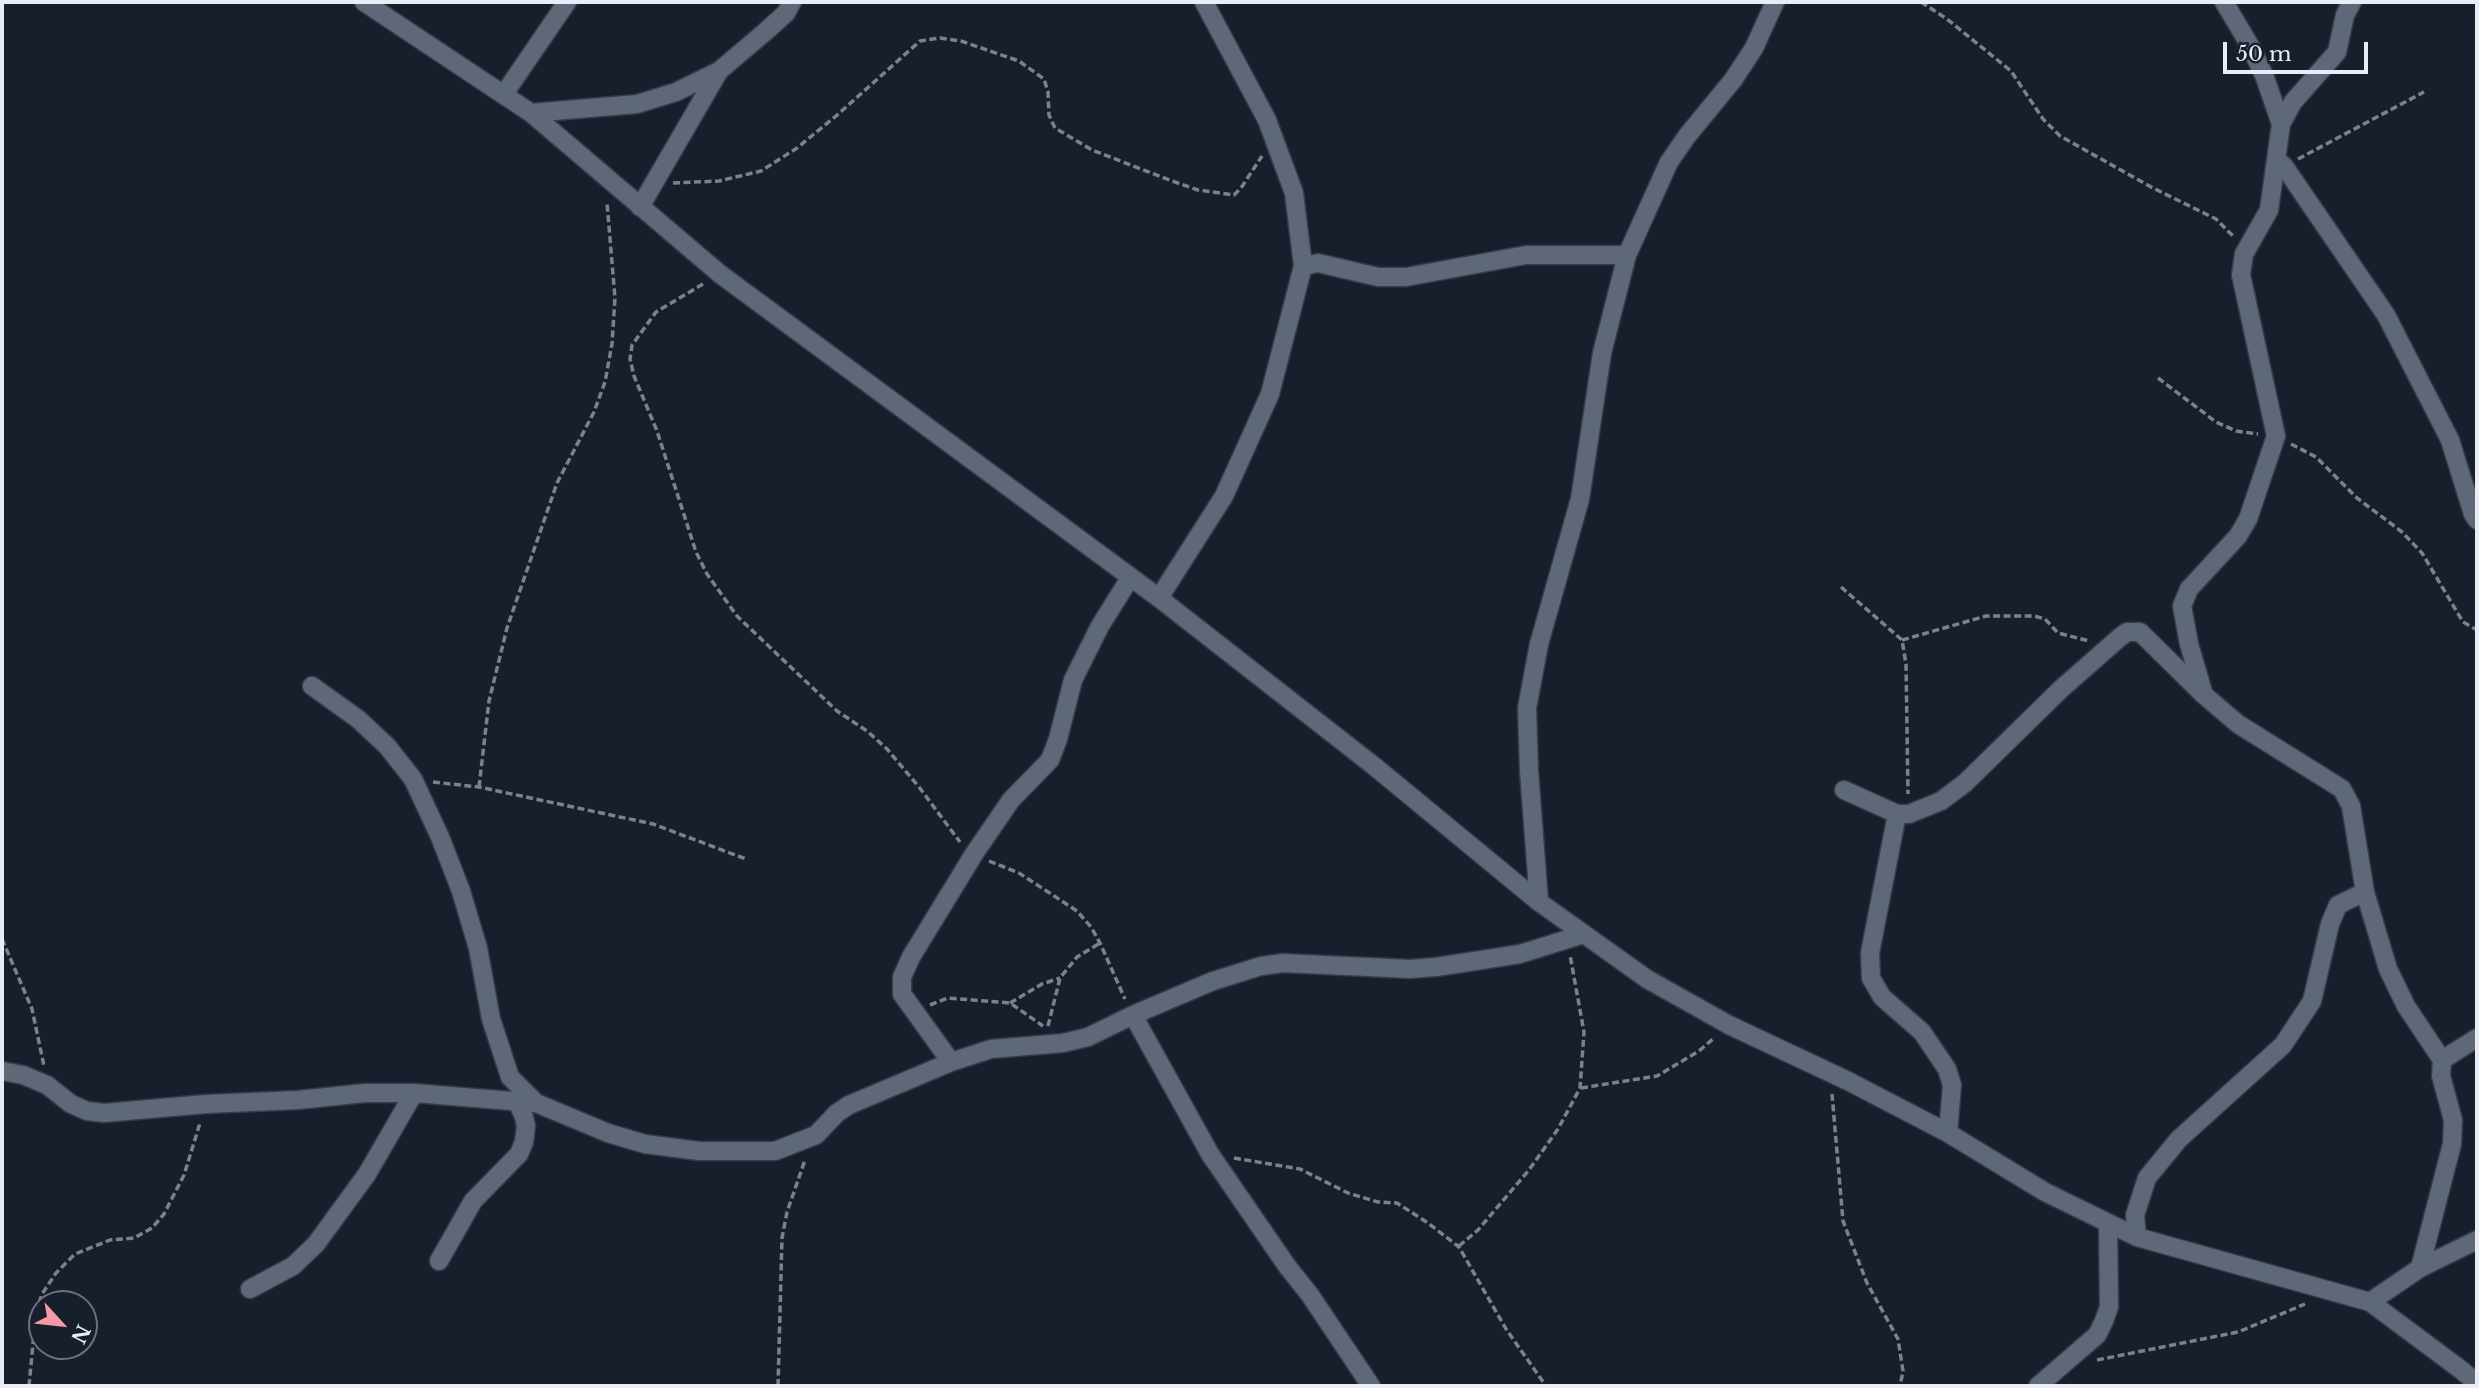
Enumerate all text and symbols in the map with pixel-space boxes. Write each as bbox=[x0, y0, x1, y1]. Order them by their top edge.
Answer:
scale bar bbox=[2227, 28, 2372, 72]
text: 50 m bbox=[2236, 41, 2291, 67]
north arrow bbox=[28, 1290, 98, 1360]
text: N bbox=[66, 1321, 95, 1347]

